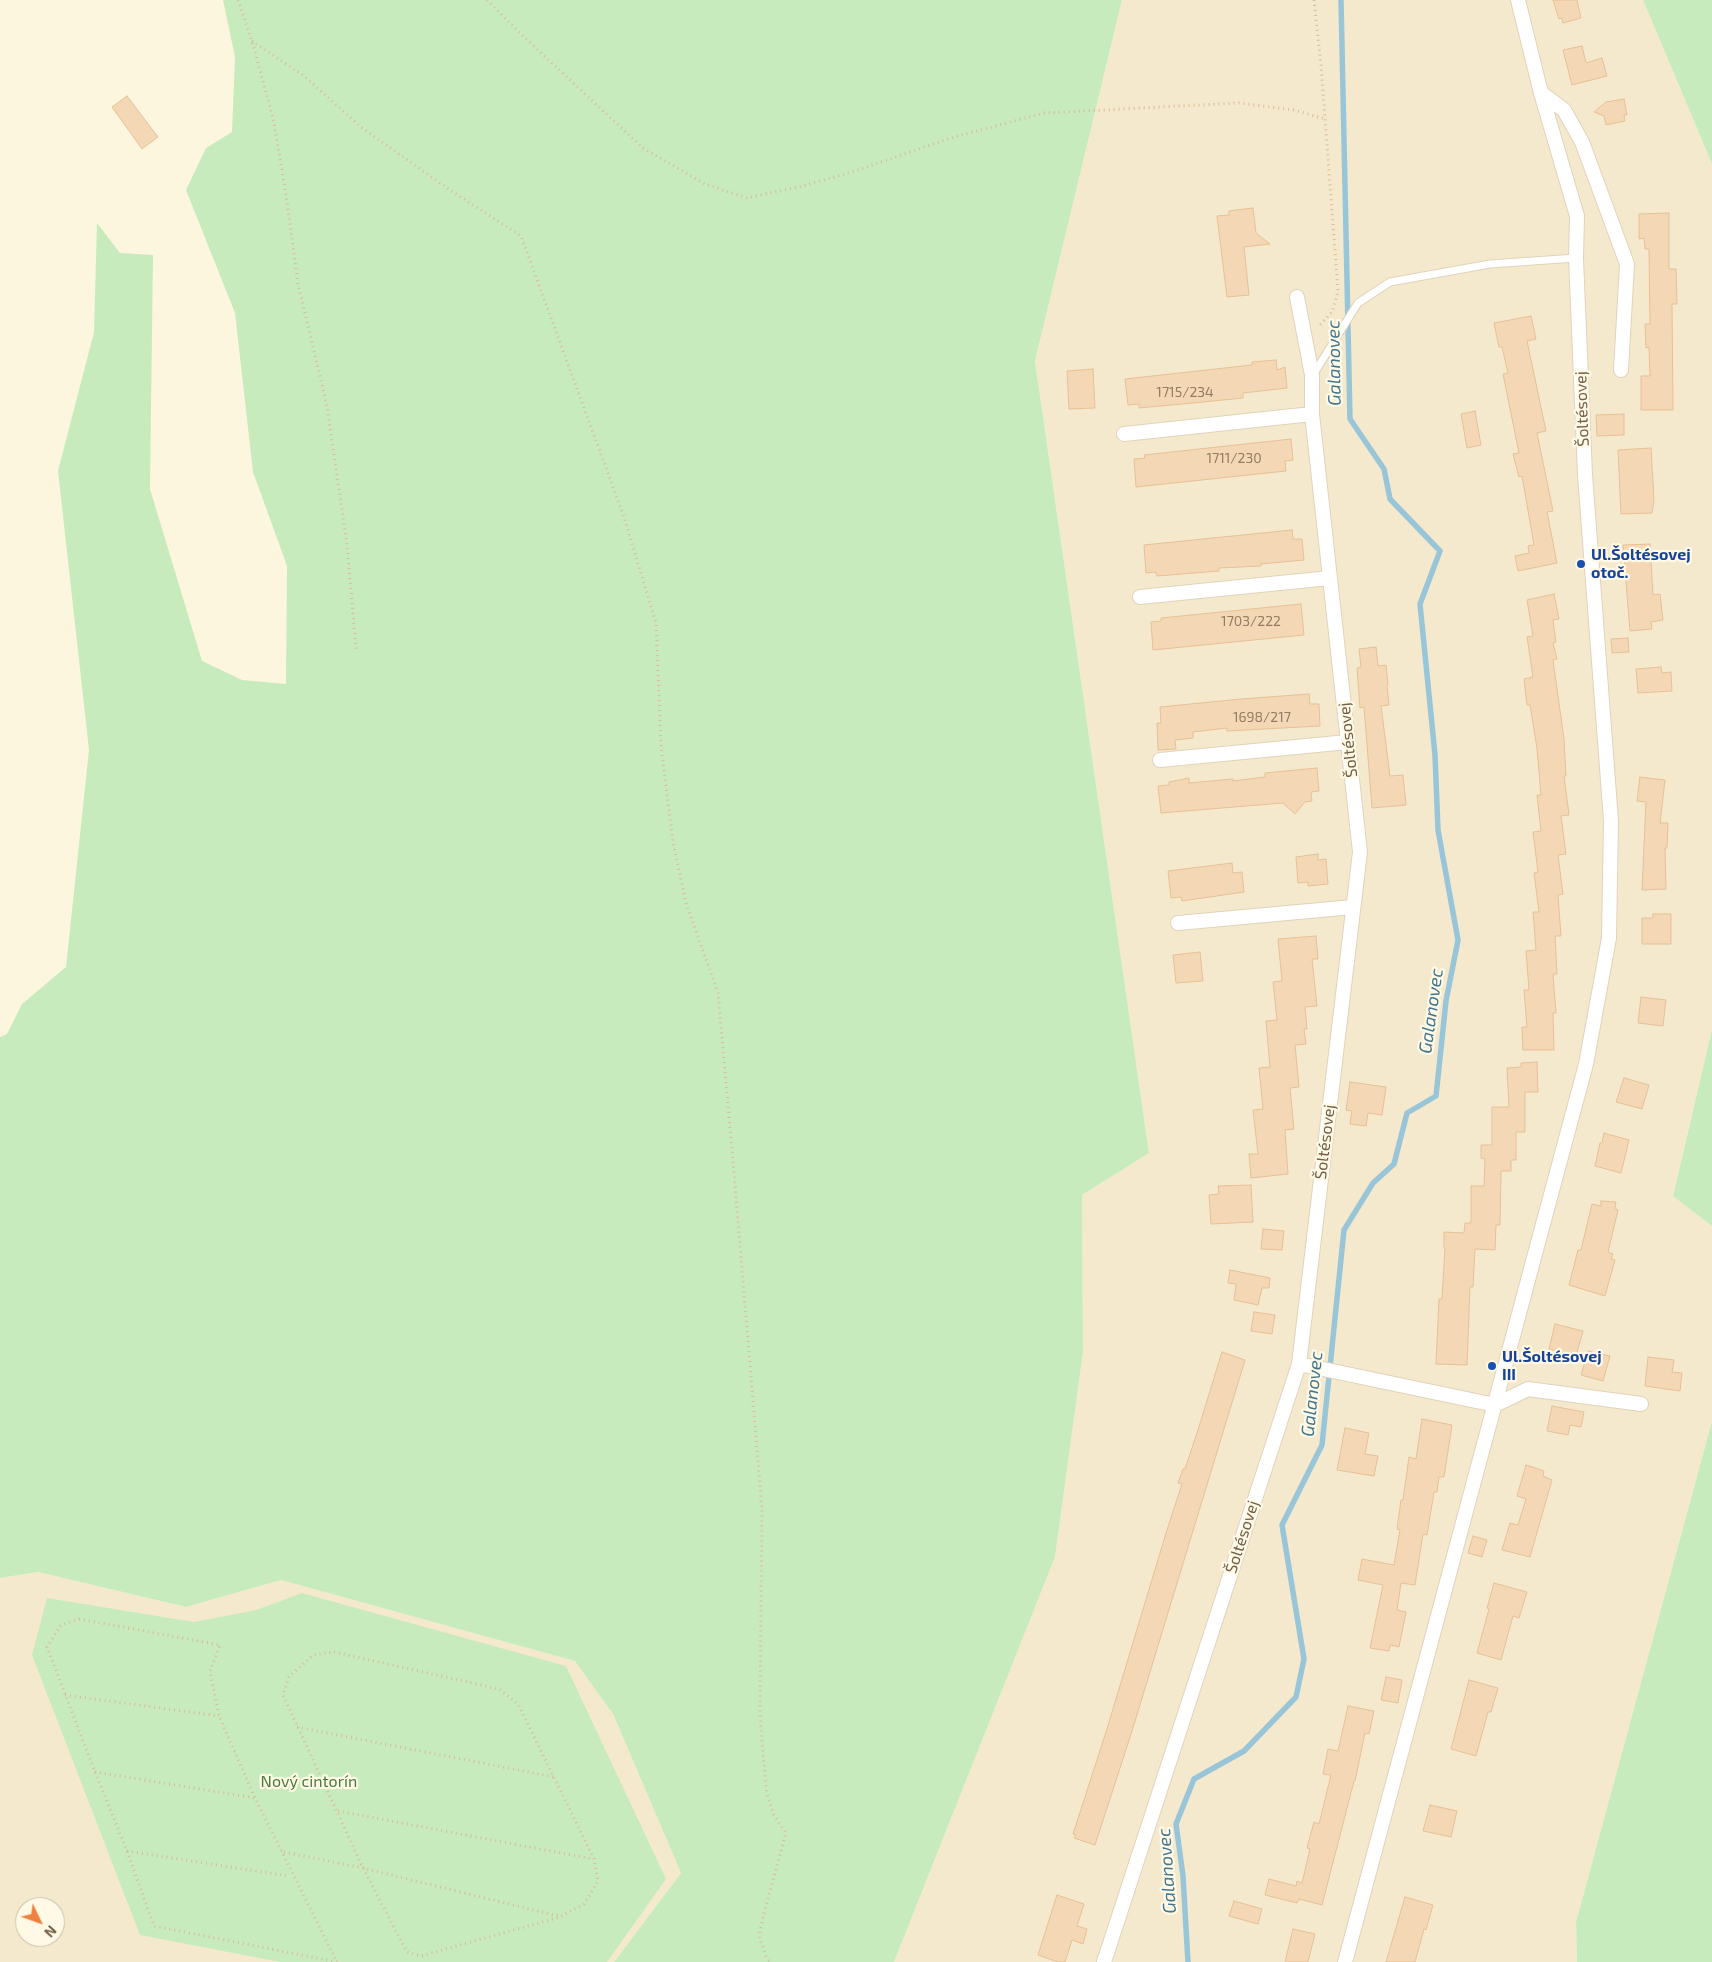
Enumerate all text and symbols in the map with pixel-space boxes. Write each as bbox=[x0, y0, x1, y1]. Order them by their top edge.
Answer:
water label: Galanovec bbox=[1322, 320, 1346, 406]
street label: Šoltésovej bbox=[1571, 371, 1593, 447]
house number: 1715/234 bbox=[1156, 384, 1214, 400]
house number: 1711/230 bbox=[1206, 450, 1262, 466]
place label: Ul.Šoltésovej otoč. bbox=[1591, 545, 1691, 583]
marker: Ul.Šoltésovej otoč. bbox=[1575, 558, 1587, 570]
house number: 1703/222 bbox=[1221, 613, 1281, 629]
street label: Šoltésovej bbox=[1335, 701, 1361, 779]
house number: 1698/217 bbox=[1233, 709, 1291, 725]
water label: Galanovec bbox=[1414, 967, 1448, 1055]
street label: Šoltésovej bbox=[1311, 1103, 1339, 1181]
place label: Ul.Šoltésovej III bbox=[1502, 1347, 1602, 1385]
water label: Galanovec bbox=[1297, 1350, 1327, 1438]
marker: Ul.Šoltésovej III bbox=[1486, 1360, 1498, 1372]
street label: Šoltésovej bbox=[1221, 1498, 1263, 1576]
park label: Nový cintorín bbox=[261, 1772, 357, 1792]
water label: Galanovec bbox=[1153, 1828, 1181, 1914]
north arrow bbox=[15, 1897, 65, 1947]
text: N bbox=[41, 1922, 60, 1941]

